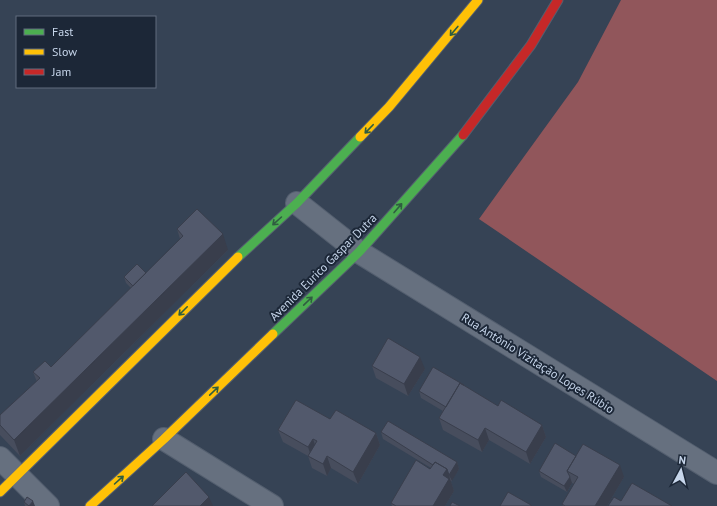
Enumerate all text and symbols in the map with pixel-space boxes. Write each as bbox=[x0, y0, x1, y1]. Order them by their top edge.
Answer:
legend bbox=[16, 16, 156, 88]
text: Fast bbox=[52, 24, 73, 39]
one-way arrow bbox=[449, 25, 458, 36]
text: Slow bbox=[52, 44, 77, 59]
text: Jam bbox=[51, 64, 71, 79]
one-way arrow bbox=[364, 124, 374, 134]
one-way arrow bbox=[394, 202, 403, 213]
street label: Avenida Eurico Gaspar Dutra bbox=[266, 210, 380, 324]
one-way arrow bbox=[272, 217, 282, 226]
one-way arrow bbox=[303, 296, 313, 306]
one-way arrow bbox=[178, 306, 188, 316]
street label: Rua Antônio Vizitação Lopes Rúbio bbox=[459, 310, 617, 416]
one-way arrow bbox=[209, 386, 219, 396]
north arrow bbox=[661, 450, 701, 490]
text: N bbox=[678, 453, 687, 467]
one-way arrow bbox=[114, 475, 124, 484]

